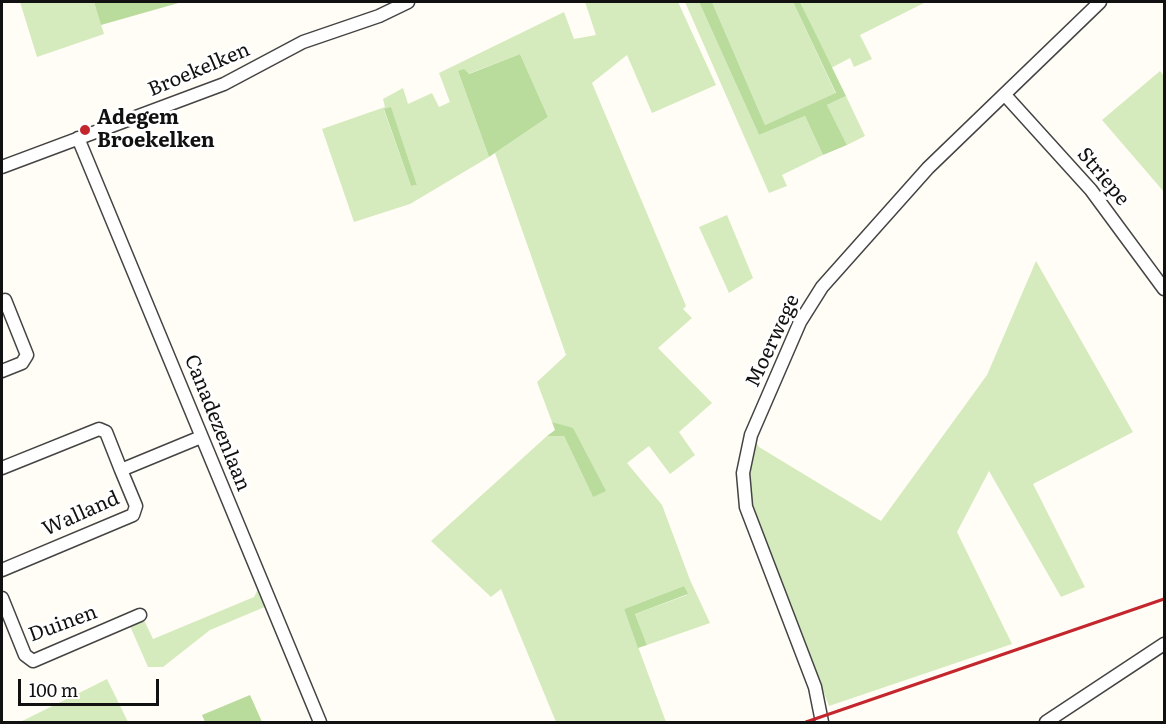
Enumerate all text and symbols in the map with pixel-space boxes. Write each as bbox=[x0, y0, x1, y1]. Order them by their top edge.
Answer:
street label: Broekelken bbox=[144, 38, 254, 102]
place label: Adegem Broekelken bbox=[97, 106, 215, 153]
marker: Adegem Broekelken bbox=[78, 123, 92, 137]
street label: Striepe bbox=[1072, 143, 1134, 211]
street label: Moerwege bbox=[741, 291, 805, 391]
street label: Canadezenlaan bbox=[179, 351, 255, 495]
street label: Walland bbox=[39, 486, 123, 542]
street label: Duinen bbox=[25, 601, 101, 647]
scale bar bbox=[21, 667, 162, 705]
text: 100 m bbox=[29, 676, 78, 703]

